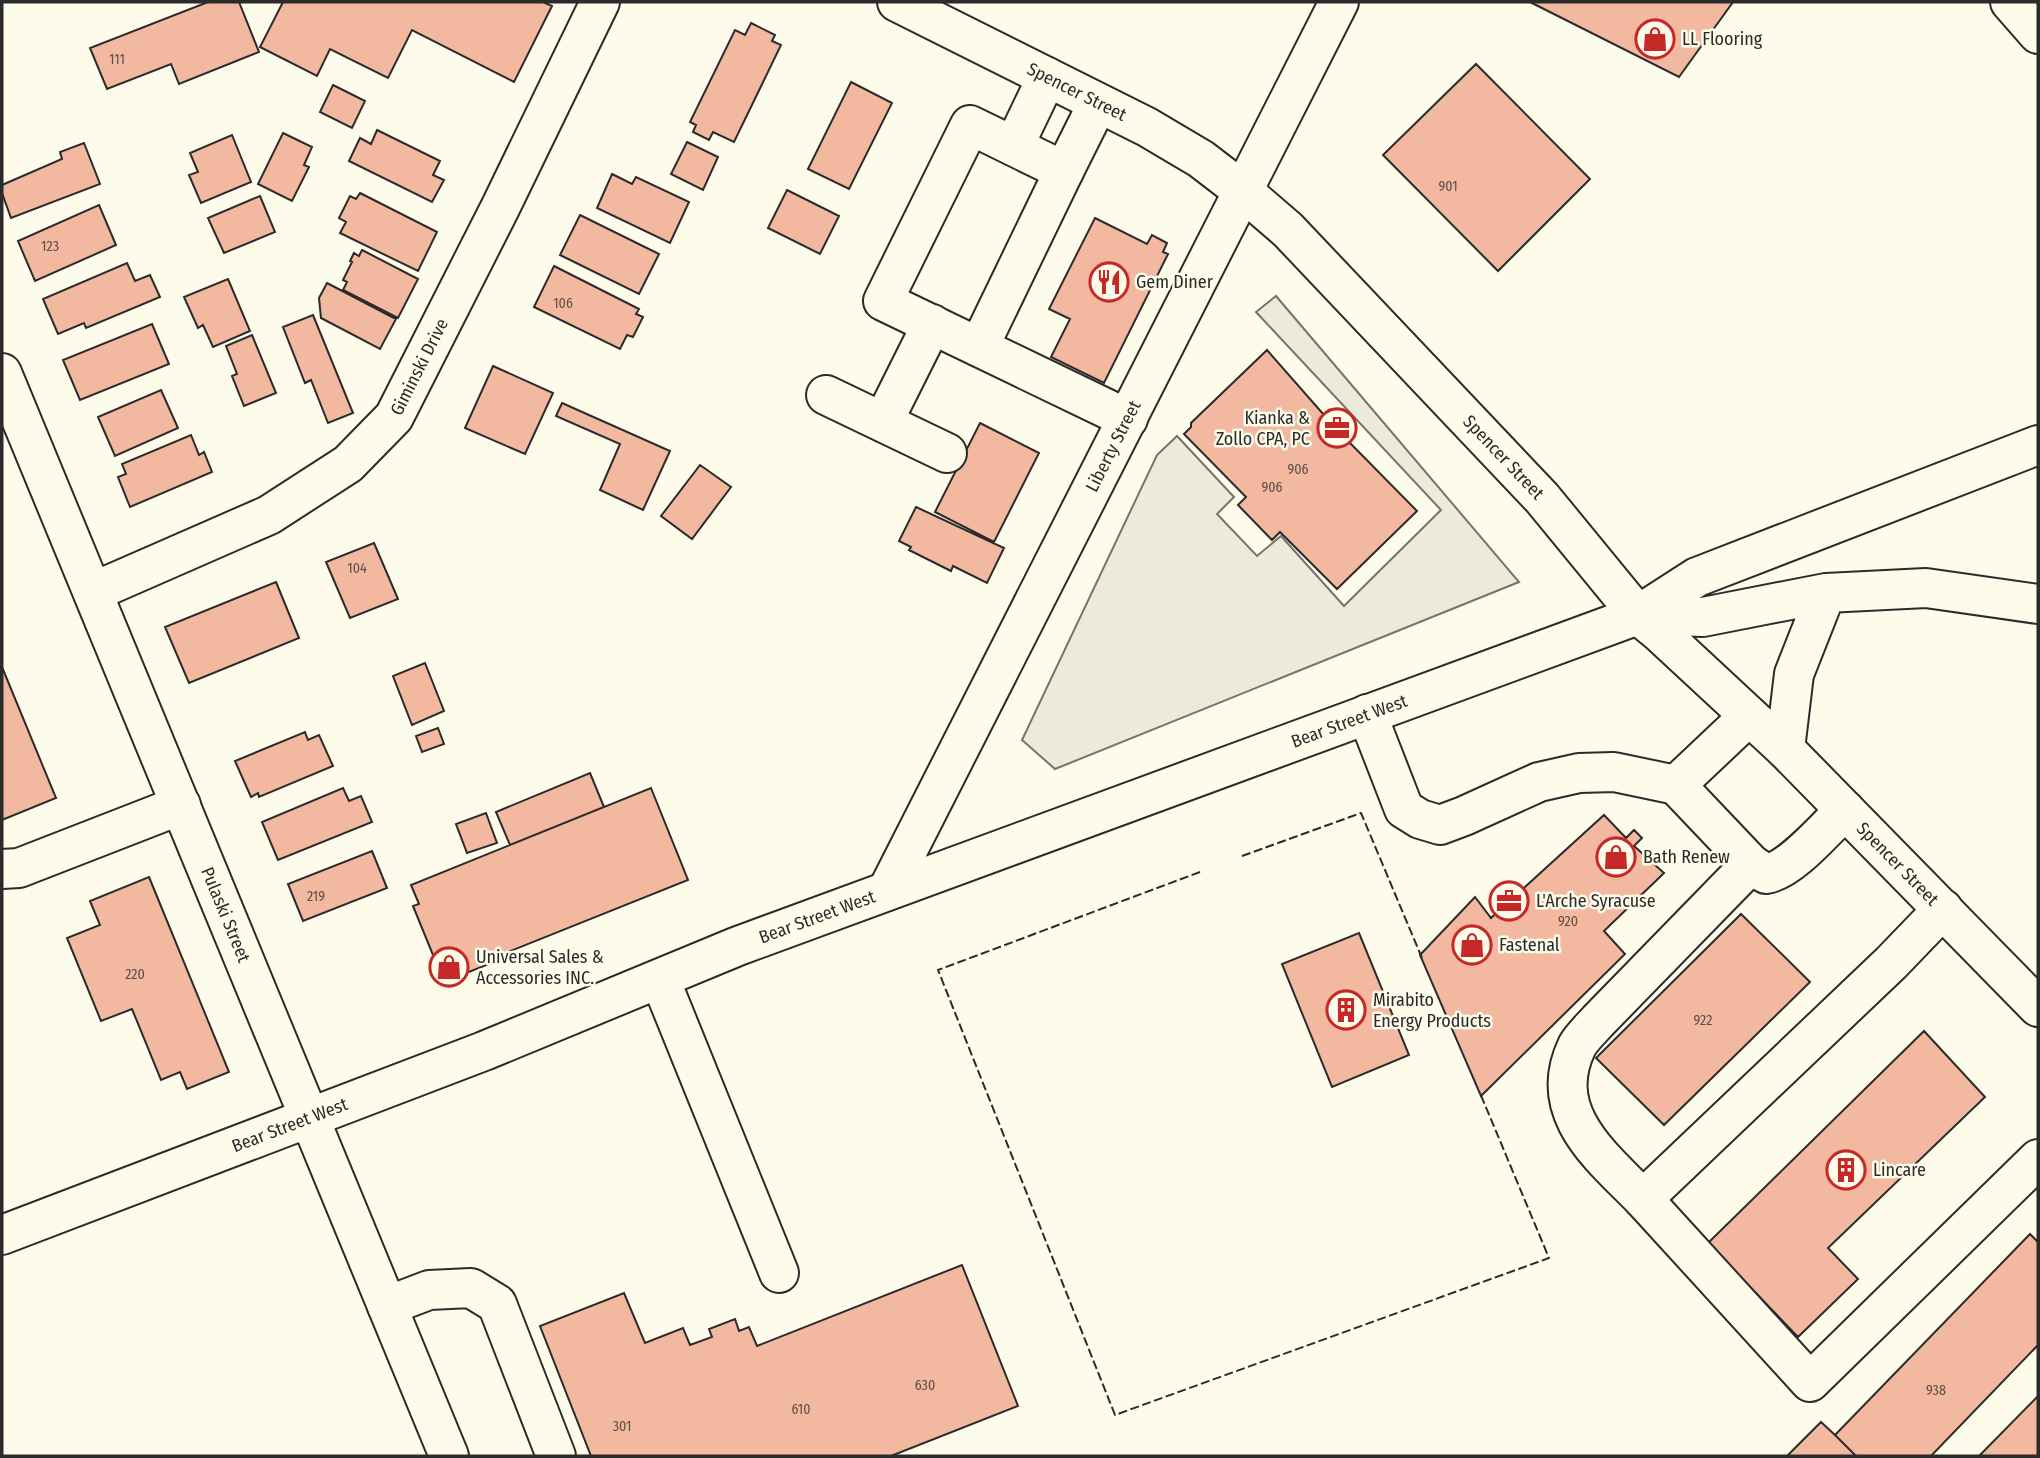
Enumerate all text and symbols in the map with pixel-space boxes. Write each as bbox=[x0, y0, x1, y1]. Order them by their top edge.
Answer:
shop icon: LL Flooring bbox=[1634, 18, 1676, 60]
place label: LL Flooring bbox=[1682, 28, 1763, 50]
house number: 111 bbox=[109, 51, 125, 68]
street label: Spencer Street bbox=[1024, 58, 1130, 126]
house number: 901 bbox=[1438, 178, 1458, 195]
house number: 123 bbox=[41, 238, 59, 255]
restaurant icon: Gem Diner bbox=[1088, 261, 1130, 303]
place label: Gem Diner bbox=[1136, 271, 1214, 293]
house number: 106 bbox=[553, 295, 573, 312]
street label: Giminski Drive bbox=[386, 315, 453, 419]
street label: Liberty Street bbox=[1081, 397, 1146, 496]
place label: Kianka & Zollo CPA, PC bbox=[1216, 407, 1310, 450]
office icon: Kianka & Zollo CPA, PC bbox=[1316, 407, 1358, 449]
street label: Spencer Street bbox=[1458, 411, 1549, 504]
house number: 906 bbox=[1287, 461, 1309, 478]
house number: 906 bbox=[1261, 479, 1283, 496]
house number: 104 bbox=[347, 560, 367, 577]
street label: Bear Street West bbox=[1288, 690, 1410, 753]
street label: Spencer Street bbox=[1852, 818, 1943, 910]
shop icon: Bath Renew bbox=[1595, 836, 1637, 878]
place label: Bath Renew bbox=[1643, 846, 1730, 868]
street label: Pulaski Street bbox=[196, 864, 255, 966]
office icon: L'Arche Syracuse bbox=[1488, 880, 1530, 922]
street label: Bear Street West bbox=[756, 885, 878, 948]
house number: 219 bbox=[307, 888, 325, 905]
place label: L'Arche Syracuse bbox=[1536, 890, 1656, 912]
house number: 920 bbox=[1558, 913, 1578, 930]
shop icon: Fastenal bbox=[1451, 924, 1493, 966]
place label: Fastenal bbox=[1499, 934, 1560, 956]
shop icon: Universal Sales & Accessories INC. bbox=[428, 946, 470, 988]
place label: Universal Sales & Accessories INC. bbox=[476, 946, 604, 989]
house number: 220 bbox=[125, 966, 145, 983]
building icon: Mirabito Energy Products bbox=[1325, 989, 1367, 1031]
place label: Mirabito Energy Products bbox=[1373, 989, 1491, 1032]
house number: 922 bbox=[1694, 1012, 1712, 1029]
street label: Bear Street West bbox=[229, 1093, 351, 1157]
building icon: Lincare bbox=[1825, 1149, 1867, 1191]
place label: Lincare bbox=[1873, 1159, 1926, 1181]
house number: 630 bbox=[915, 1377, 935, 1394]
house number: 938 bbox=[1926, 1382, 1946, 1399]
house number: 610 bbox=[791, 1401, 811, 1418]
house number: 301 bbox=[613, 1418, 631, 1435]

